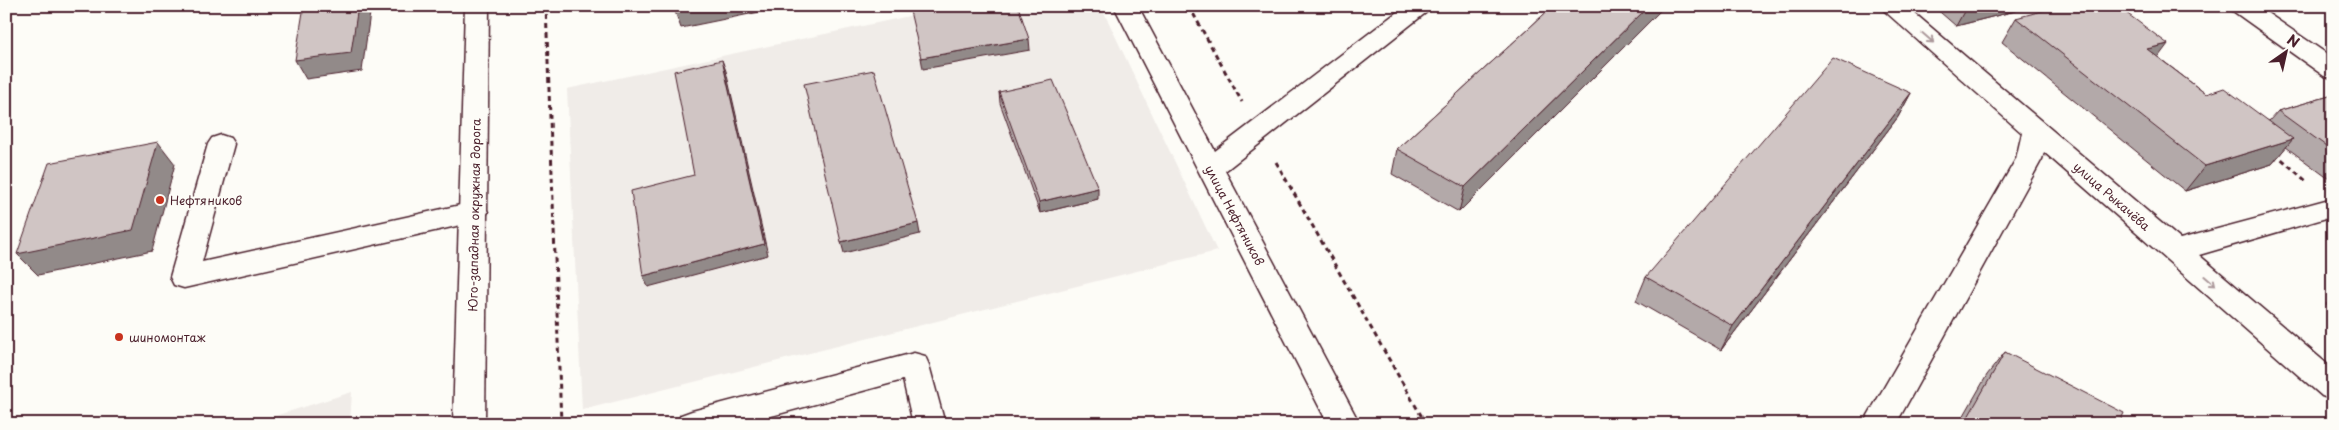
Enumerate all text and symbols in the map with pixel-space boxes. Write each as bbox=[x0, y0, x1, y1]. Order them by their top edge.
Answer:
north arrow bbox=[2262, 28, 2312, 78]
text: N bbox=[2283, 29, 2304, 53]
one-way arrow bbox=[1921, 32, 1934, 44]
street label: Юго-западная окружная дорога bbox=[463, 118, 485, 312]
street label: улица Рыкачёва bbox=[2070, 157, 2155, 235]
street label: улица Нефтяников bbox=[1201, 162, 1269, 268]
place label: Нефтяников bbox=[170, 191, 242, 209]
marker: Нефтяников bbox=[154, 194, 166, 206]
one-way arrow bbox=[2203, 276, 2216, 287]
place label: шиномонтаж bbox=[129, 328, 206, 346]
marker: шиномонтаж bbox=[113, 331, 125, 343]

